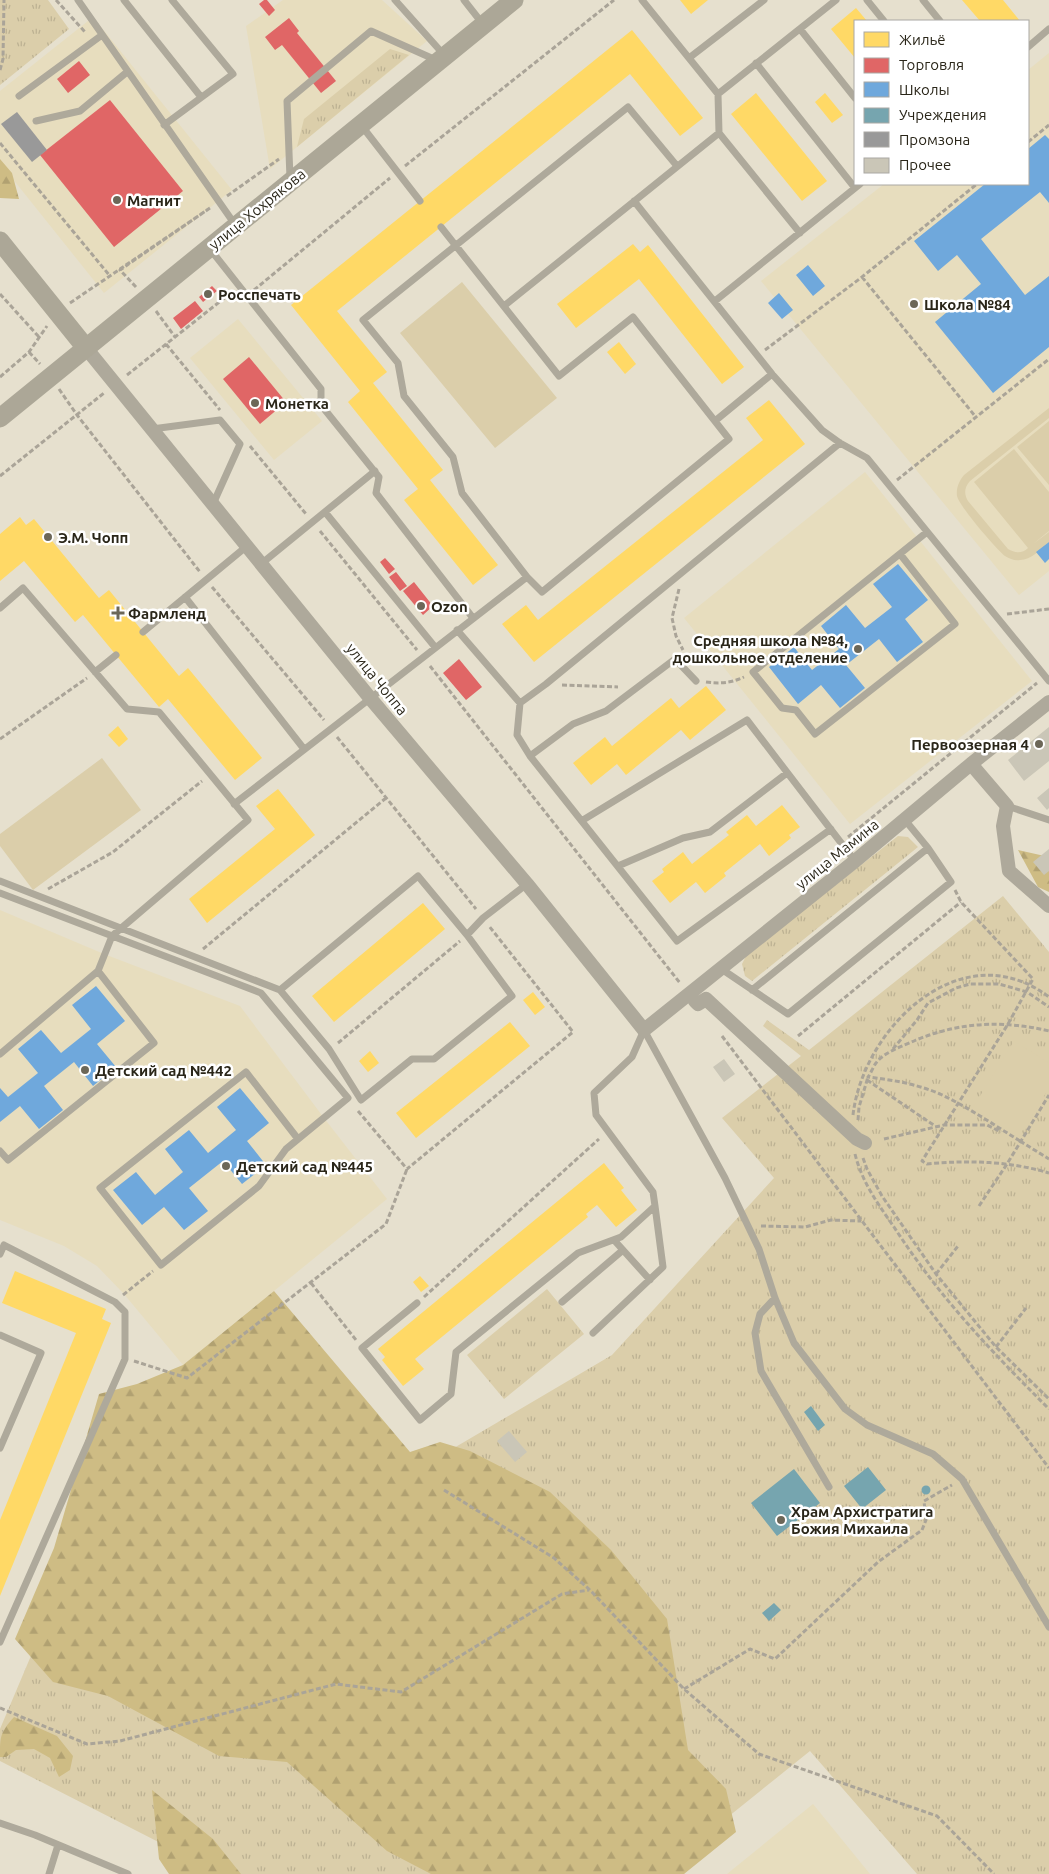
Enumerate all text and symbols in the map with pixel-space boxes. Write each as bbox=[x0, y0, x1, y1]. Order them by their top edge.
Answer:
legend bbox=[854, 20, 1029, 185]
text: Жильё bbox=[899, 31, 946, 48]
text: Торговля bbox=[899, 56, 964, 73]
text: Школы bbox=[899, 81, 950, 98]
text: Учреждения bbox=[899, 106, 987, 123]
text: Промзона bbox=[899, 131, 970, 148]
text: Прочее bbox=[899, 156, 951, 173]
street label: улица Хохрякова bbox=[205, 165, 309, 253]
place label: Магнит bbox=[127, 192, 181, 209]
marker: Магнит bbox=[111, 194, 123, 206]
place label: Росспечать bbox=[218, 286, 301, 303]
marker: Росспечать bbox=[202, 288, 214, 300]
place label: Школа №84 bbox=[924, 296, 1011, 313]
marker: Школа №84 bbox=[908, 298, 920, 310]
place label: Монетка bbox=[265, 395, 329, 412]
marker: Монетка bbox=[249, 397, 261, 409]
place label: Э.М. Чопп bbox=[58, 529, 128, 546]
marker: Э.М. Чопп bbox=[42, 531, 54, 543]
place label: Ozon bbox=[431, 598, 468, 615]
marker: Ozon bbox=[415, 600, 427, 612]
place label: Фармленд bbox=[128, 605, 206, 622]
marker: Фармленд bbox=[112, 607, 124, 619]
place label: Средняя школа №84, дошкольное отделение bbox=[672, 632, 848, 666]
street label: улица Чоппа bbox=[343, 640, 411, 718]
marker: Средняя школа №84, дошкольное отделение bbox=[852, 643, 864, 655]
place label: Первоозерная 4 bbox=[911, 736, 1029, 753]
marker: Первоозерная 4 bbox=[1033, 738, 1045, 750]
street label: улица Мамина bbox=[792, 815, 882, 893]
place label: Детский сад №442 bbox=[95, 1062, 232, 1079]
marker: Детский сад №442 bbox=[79, 1064, 91, 1076]
place label: Детский сад №445 bbox=[236, 1158, 373, 1175]
marker: Детский сад №445 bbox=[220, 1160, 232, 1172]
place label: Храм Архистратига Божия Михаила bbox=[791, 1503, 933, 1537]
marker: Храм Архистратига Божия Михаила bbox=[775, 1514, 787, 1526]

